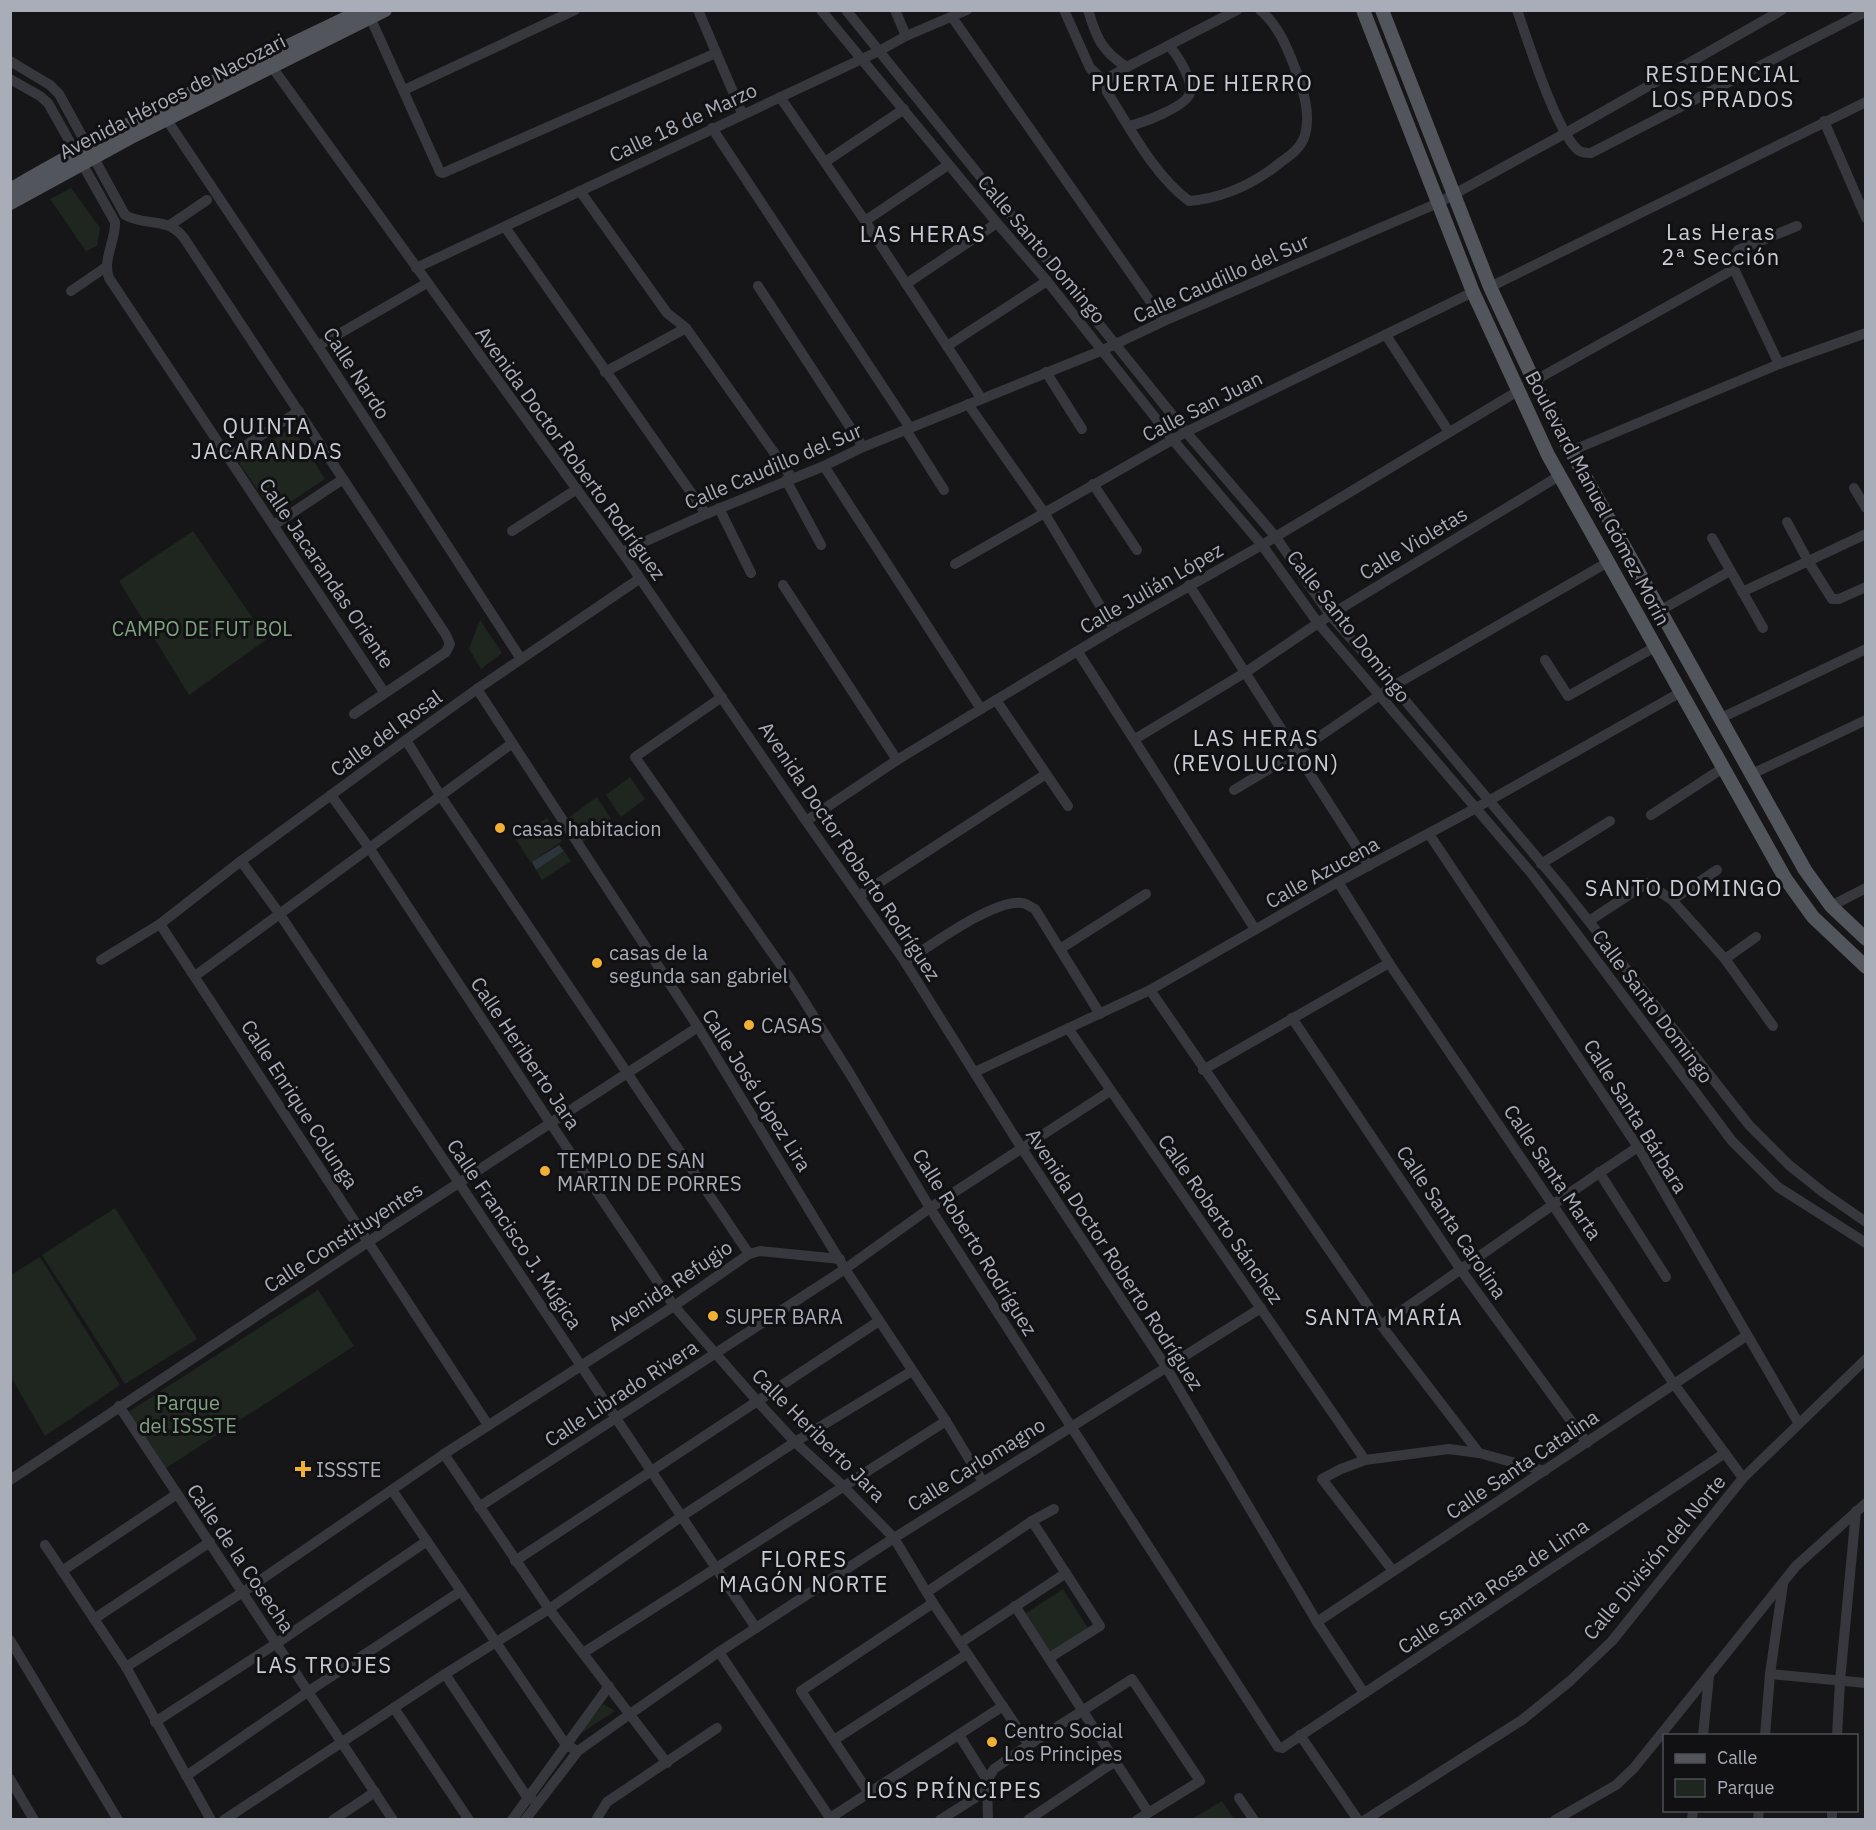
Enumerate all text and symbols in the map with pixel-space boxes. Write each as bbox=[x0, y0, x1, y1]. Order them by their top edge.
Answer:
street label: Avenida Héroes de Nacozari bbox=[54, 27, 290, 165]
district label: RESIDENCIAL LOS PRADOS bbox=[1645, 59, 1801, 113]
district label: PUERTA DE HIERRO bbox=[1091, 68, 1313, 97]
street label: Calle 18 de Marzo bbox=[605, 76, 761, 168]
street label: Calle Santo Domingo bbox=[972, 169, 1112, 329]
district label: Las Heras 2ª Sección bbox=[1661, 217, 1781, 271]
district label: LAS HERAS bbox=[860, 219, 986, 248]
street label: Calle Caudillo del Sur bbox=[1129, 227, 1313, 329]
street label: Avenida Doctor Roberto Rodríguez bbox=[470, 321, 672, 585]
street label: Calle Nardo bbox=[317, 322, 397, 424]
street label: Calle San Juan bbox=[1137, 364, 1267, 448]
street label: Boulevard Manuel Gómez Morín bbox=[1519, 366, 1677, 630]
district label: QUINTA JACARANDAS bbox=[191, 411, 343, 465]
street label: Calle Caudillo del Sur bbox=[680, 416, 866, 516]
street label: Calle Jacarandas Oriente bbox=[253, 473, 401, 673]
street label: Calle Violetas bbox=[1354, 500, 1472, 586]
street label: Calle Julián López bbox=[1074, 536, 1228, 640]
street label: Calle Santo Domingo bbox=[1281, 544, 1417, 708]
park label: CAMPO DE FUT BOL bbox=[112, 615, 292, 642]
street label: Calle del Rosal bbox=[325, 683, 447, 783]
street label: Avenida Doctor Roberto Rodríguez bbox=[753, 716, 947, 986]
district label: LAS HERAS (REVOLUCION) bbox=[1172, 723, 1340, 777]
place label: casas habitacion bbox=[512, 815, 662, 842]
marker: casas habitacion bbox=[493, 821, 507, 835]
street label: Calle Azucena bbox=[1260, 829, 1384, 914]
district label: SANTO DOMINGO bbox=[1585, 873, 1783, 902]
street label: Calle Santo Domingo bbox=[1586, 924, 1720, 1088]
place label: casas de la segunda san gabriel bbox=[609, 939, 788, 989]
marker: casas de la segunda san gabriel bbox=[590, 956, 604, 970]
street label: Calle Heriberto Jara bbox=[465, 971, 587, 1135]
street label: Calle José López Lira bbox=[696, 1004, 818, 1177]
place label: CASAS bbox=[761, 1012, 822, 1039]
street label: Calle Enrique Colunga bbox=[235, 1014, 365, 1194]
marker: CASAS bbox=[742, 1018, 756, 1032]
street label: Calle Santa Bárbara bbox=[1578, 1034, 1695, 1198]
street label: Calle Santa Marta bbox=[1498, 1099, 1608, 1245]
street label: Avenida Doctor Roberto Rodríguez bbox=[1020, 1123, 1210, 1395]
street label: Calle Roberto Sánchez bbox=[1152, 1129, 1290, 1309]
street label: Calle Francisco J. Múgica bbox=[441, 1134, 589, 1335]
street label: Calle Santa Carolina bbox=[1391, 1140, 1514, 1304]
street label: Calle Roberto Rodríguez bbox=[906, 1143, 1044, 1341]
place label: TEMPLO DE SAN MARTIN DE PORRES bbox=[557, 1147, 742, 1197]
marker: TEMPLO DE SAN MARTIN DE PORRES bbox=[538, 1164, 552, 1178]
street label: Calle Constituyentes bbox=[258, 1175, 428, 1299]
street label: Avenida Refugio bbox=[603, 1233, 737, 1337]
district label: SANTA MARÍA bbox=[1305, 1302, 1463, 1331]
place label: SUPER BARA bbox=[725, 1303, 843, 1330]
marker: SUPER BARA bbox=[706, 1309, 720, 1323]
street label: Calle Librado Rivera bbox=[539, 1333, 703, 1453]
street label: Calle Heriberto Jara bbox=[746, 1362, 892, 1508]
park label: Parque del ISSSTE bbox=[139, 1389, 237, 1439]
street label: Calle Santa Catalina bbox=[1440, 1403, 1604, 1525]
street label: Calle Carlomagno bbox=[902, 1411, 1050, 1517]
place label: ISSSTE bbox=[316, 1456, 381, 1483]
marker: ISSSTE bbox=[294, 1460, 312, 1478]
street label: Calle División del Norte bbox=[1577, 1469, 1731, 1645]
street label: Calle de la Cosecha bbox=[181, 1478, 301, 1638]
street label: Calle Santa Rosa de Lima bbox=[1392, 1512, 1594, 1660]
district label: FLORES MAGÓN NORTE bbox=[719, 1544, 889, 1598]
district label: LAS TROJES bbox=[255, 1650, 393, 1679]
place label: Centro Social Los Principes bbox=[1004, 1717, 1123, 1767]
legend bbox=[1663, 1734, 1858, 1812]
marker: Centro Social Los Principes bbox=[985, 1735, 999, 1749]
text: Calle bbox=[1717, 1746, 1757, 1769]
district label: LOS PRÍNCIPES bbox=[866, 1775, 1042, 1804]
text: Parque bbox=[1717, 1776, 1775, 1799]

